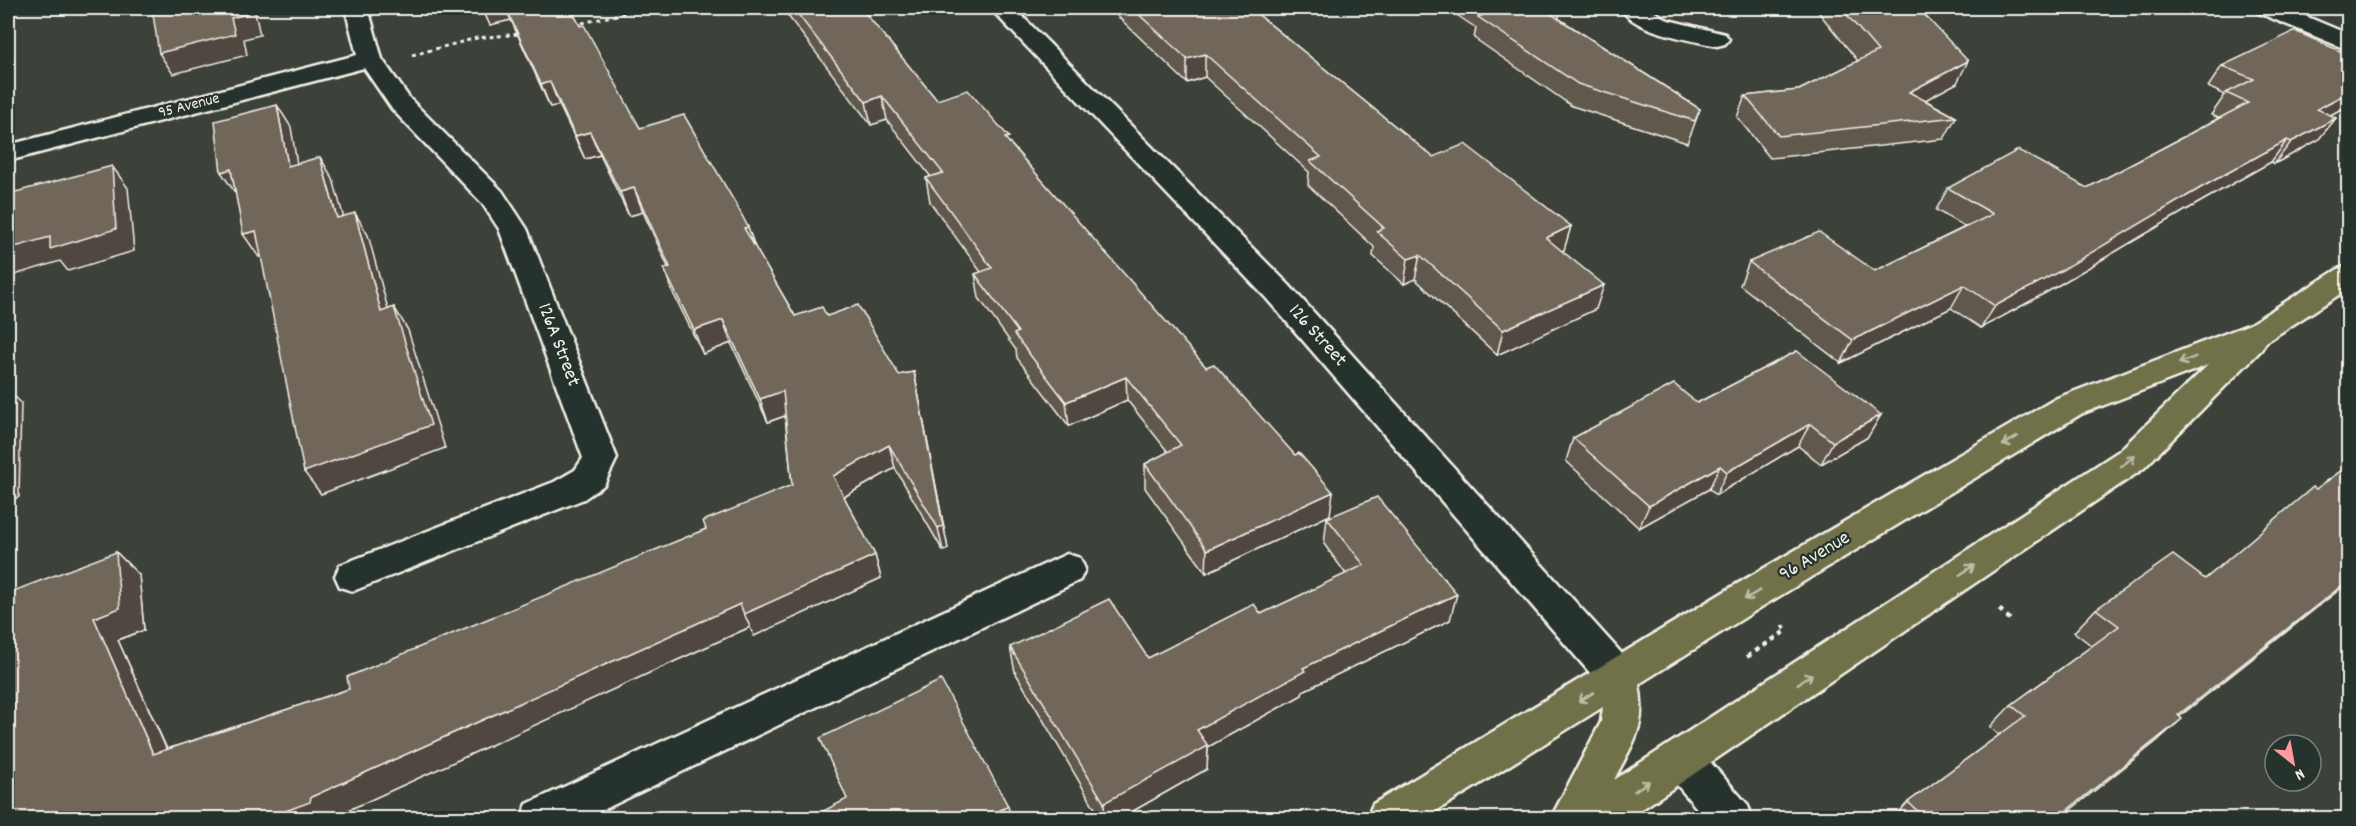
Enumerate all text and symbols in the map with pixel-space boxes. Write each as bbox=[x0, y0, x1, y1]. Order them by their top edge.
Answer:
street label: 95 Avenue bbox=[156, 87, 222, 125]
street label: 126 Street bbox=[1281, 298, 1353, 374]
street label: 126A Street bbox=[529, 299, 587, 391]
one-way arrow bbox=[2178, 356, 2196, 367]
one-way arrow bbox=[2002, 435, 2019, 447]
one-way arrow bbox=[2120, 455, 2136, 468]
street label: 96 Avenue bbox=[1774, 525, 1856, 589]
one-way arrow bbox=[1958, 564, 1975, 576]
one-way arrow bbox=[1744, 589, 1761, 601]
one-way arrow bbox=[1796, 673, 1813, 685]
one-way arrow bbox=[1578, 691, 1595, 703]
north arrow bbox=[2263, 733, 2323, 793]
text: N bbox=[2290, 762, 2309, 786]
one-way arrow bbox=[1633, 780, 1650, 792]

